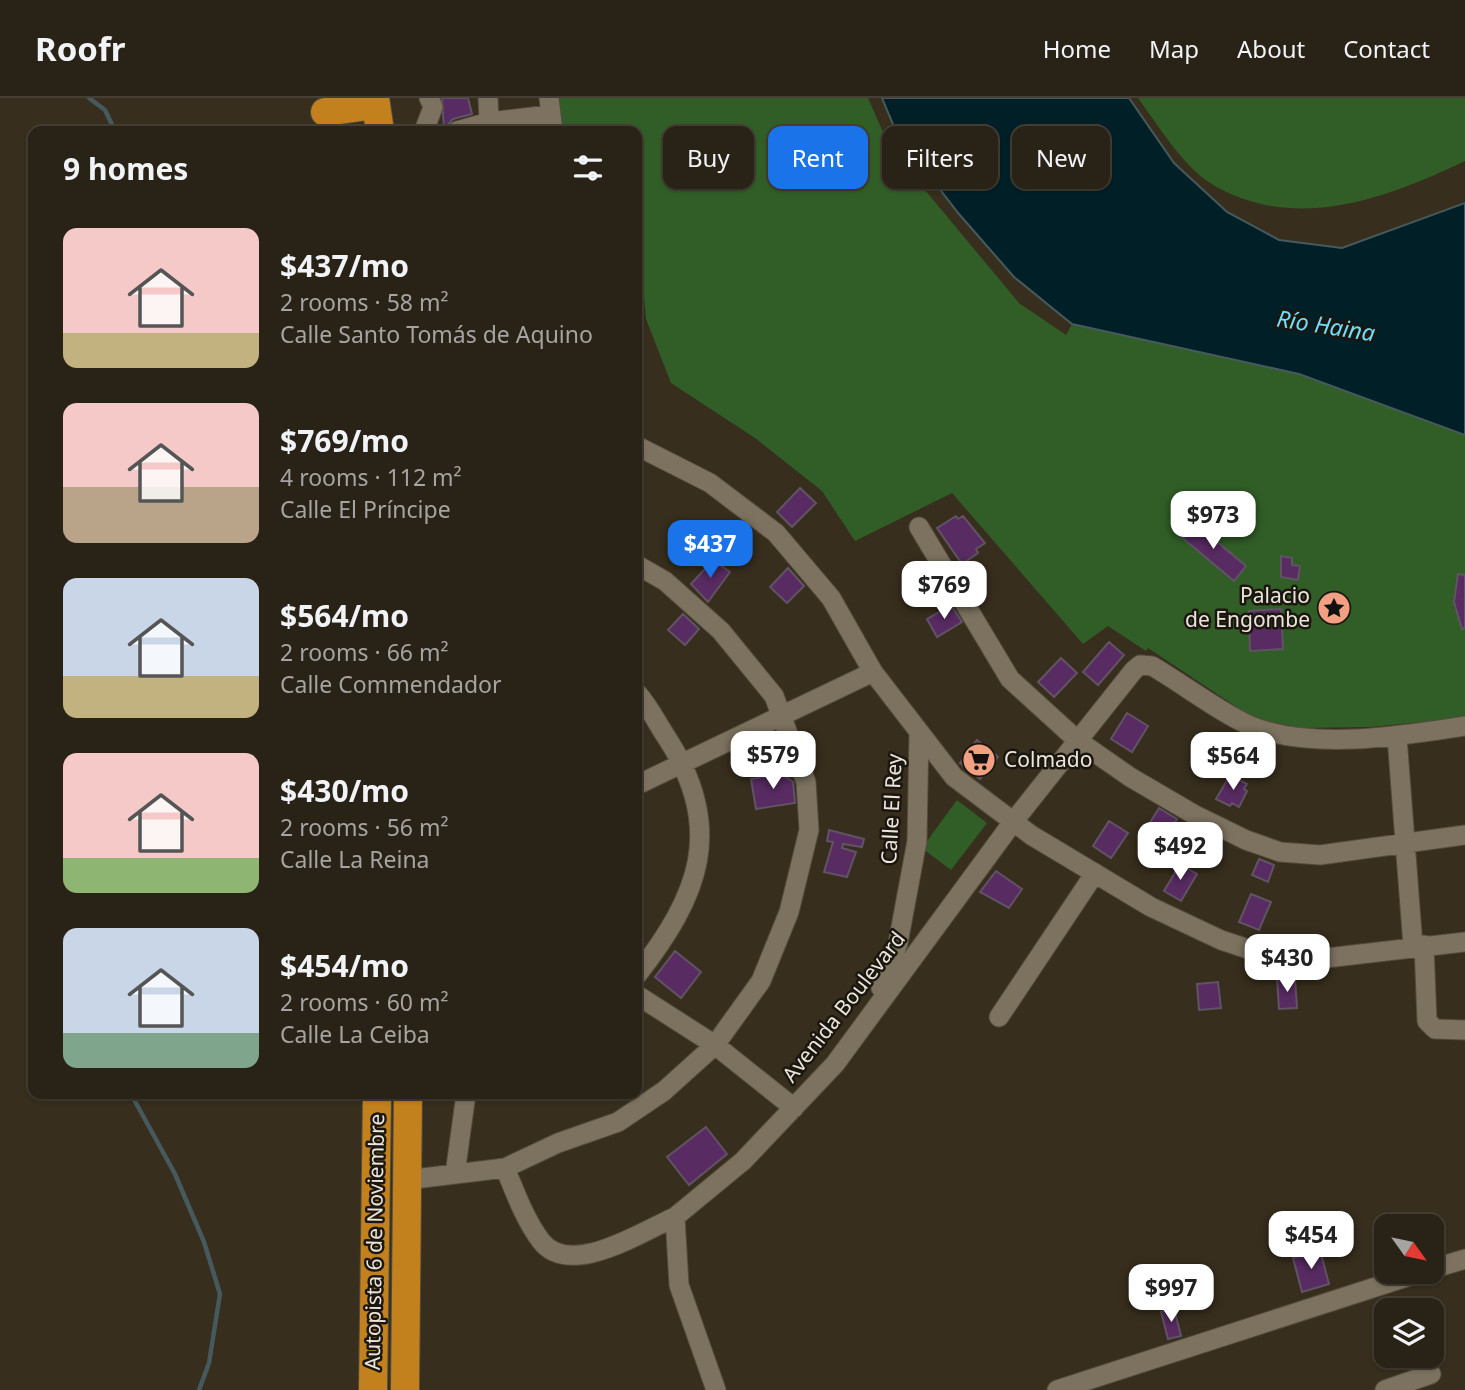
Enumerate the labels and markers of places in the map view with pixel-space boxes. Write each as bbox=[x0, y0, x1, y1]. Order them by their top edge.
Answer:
pin: $973 bbox=[1172, 491, 1254, 551]
pin: $437 bbox=[669, 520, 751, 580]
pin: $769 bbox=[903, 561, 985, 621]
place label: Palacio de Engombe bbox=[1185, 581, 1310, 633]
place icon: Palacio de Engombe bbox=[1315, 589, 1353, 627]
pin: $579 bbox=[732, 732, 814, 791]
pin: $564 bbox=[1192, 732, 1274, 792]
supermarket icon: Colmado bbox=[960, 741, 998, 779]
place label: Colmado bbox=[1004, 745, 1092, 773]
pin: $492 bbox=[1139, 822, 1221, 882]
pin: $430 bbox=[1246, 934, 1328, 994]
pin: $454 bbox=[1270, 1212, 1352, 1271]
pin: $997 bbox=[1130, 1264, 1212, 1324]

